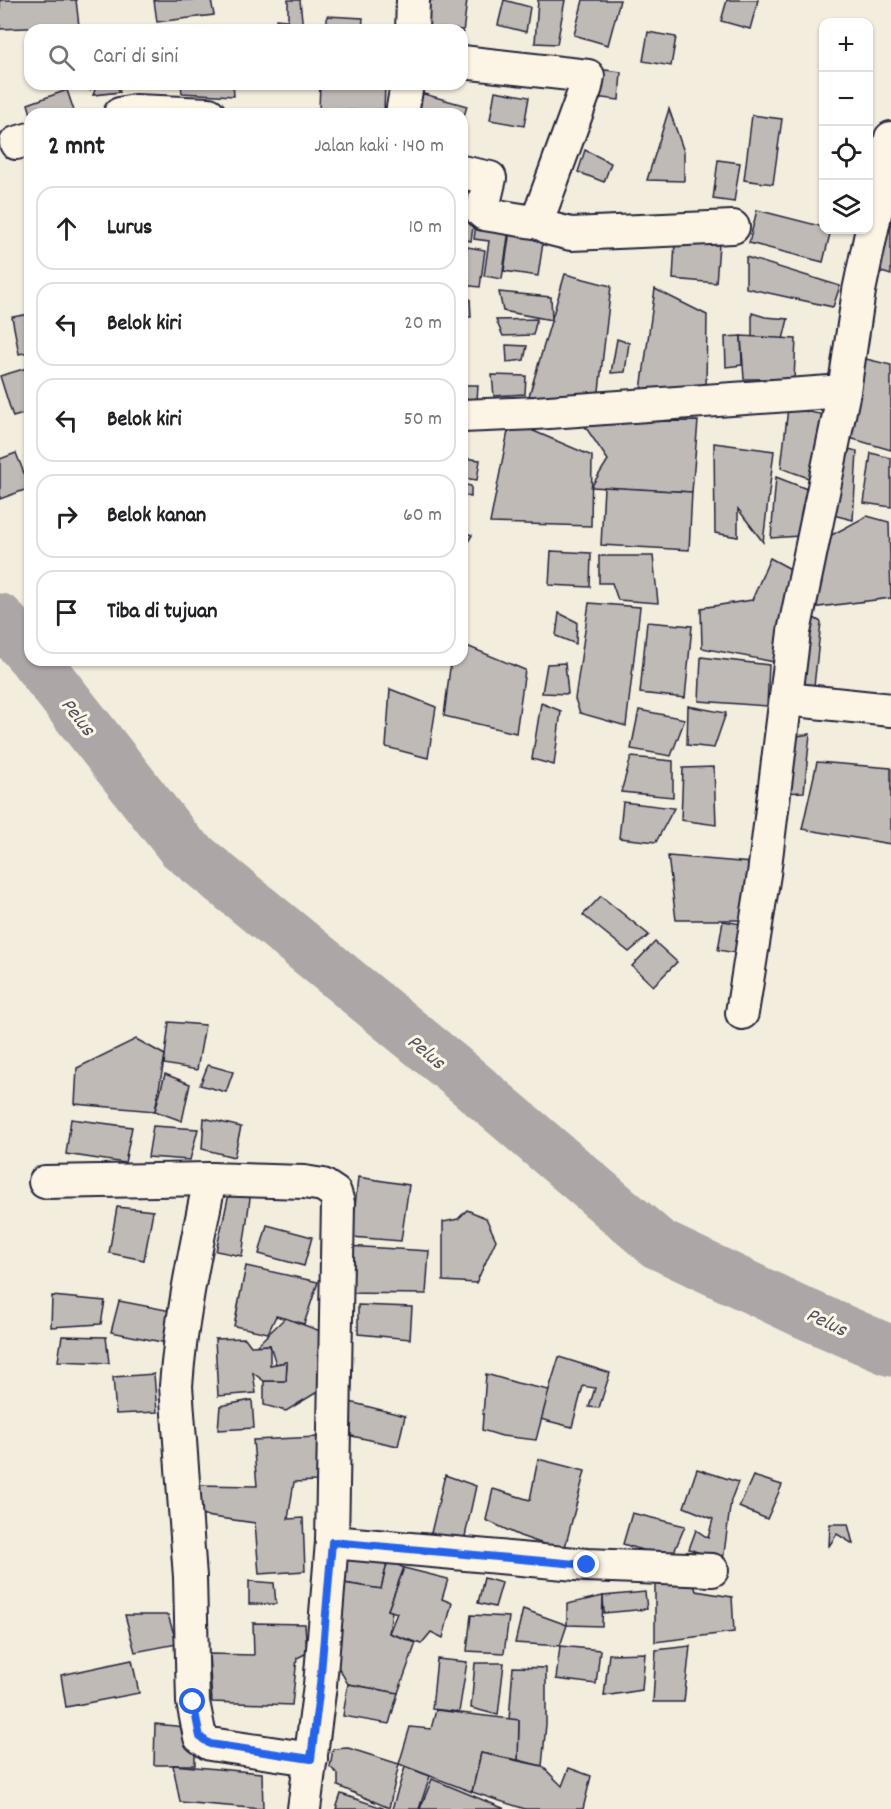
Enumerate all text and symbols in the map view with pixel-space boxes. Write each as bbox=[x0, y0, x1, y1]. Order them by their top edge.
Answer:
map controls bbox=[819, 18, 873, 234]
button: + bbox=[819, 18, 873, 72]
search box bbox=[24, 24, 468, 90]
icon: search bbox=[45, 41, 78, 74]
text: Cari di sini bbox=[93, 42, 178, 73]
button: − bbox=[819, 72, 873, 126]
button: locate bbox=[819, 126, 873, 180]
text: 2 mnt bbox=[48, 129, 105, 166]
text: Jalan kaki · 140 m bbox=[314, 133, 444, 161]
button: layers bbox=[819, 180, 873, 234]
icon: ahead bbox=[50, 212, 83, 245]
text: Lurus bbox=[107, 213, 152, 244]
text: 10 m bbox=[408, 214, 442, 242]
icon: left bbox=[50, 308, 83, 341]
text: Belok kiri bbox=[107, 309, 181, 340]
text: 20 m bbox=[404, 310, 442, 338]
icon: left bbox=[50, 404, 83, 437]
text: Belok kiri bbox=[107, 405, 181, 436]
text: 50 m bbox=[404, 406, 442, 434]
icon: right bbox=[50, 500, 83, 533]
text: Belok kanan bbox=[107, 501, 206, 532]
text: 60 m bbox=[403, 502, 442, 530]
icon: arrive bbox=[50, 596, 83, 629]
text: Tiba di tujuan bbox=[107, 597, 217, 628]
water label: Pelus bbox=[52, 692, 102, 744]
water label: Pelus bbox=[399, 1028, 452, 1079]
water label: Pelus bbox=[801, 1301, 852, 1347]
route end bbox=[573, 1551, 599, 1577]
route start bbox=[179, 1688, 205, 1714]

